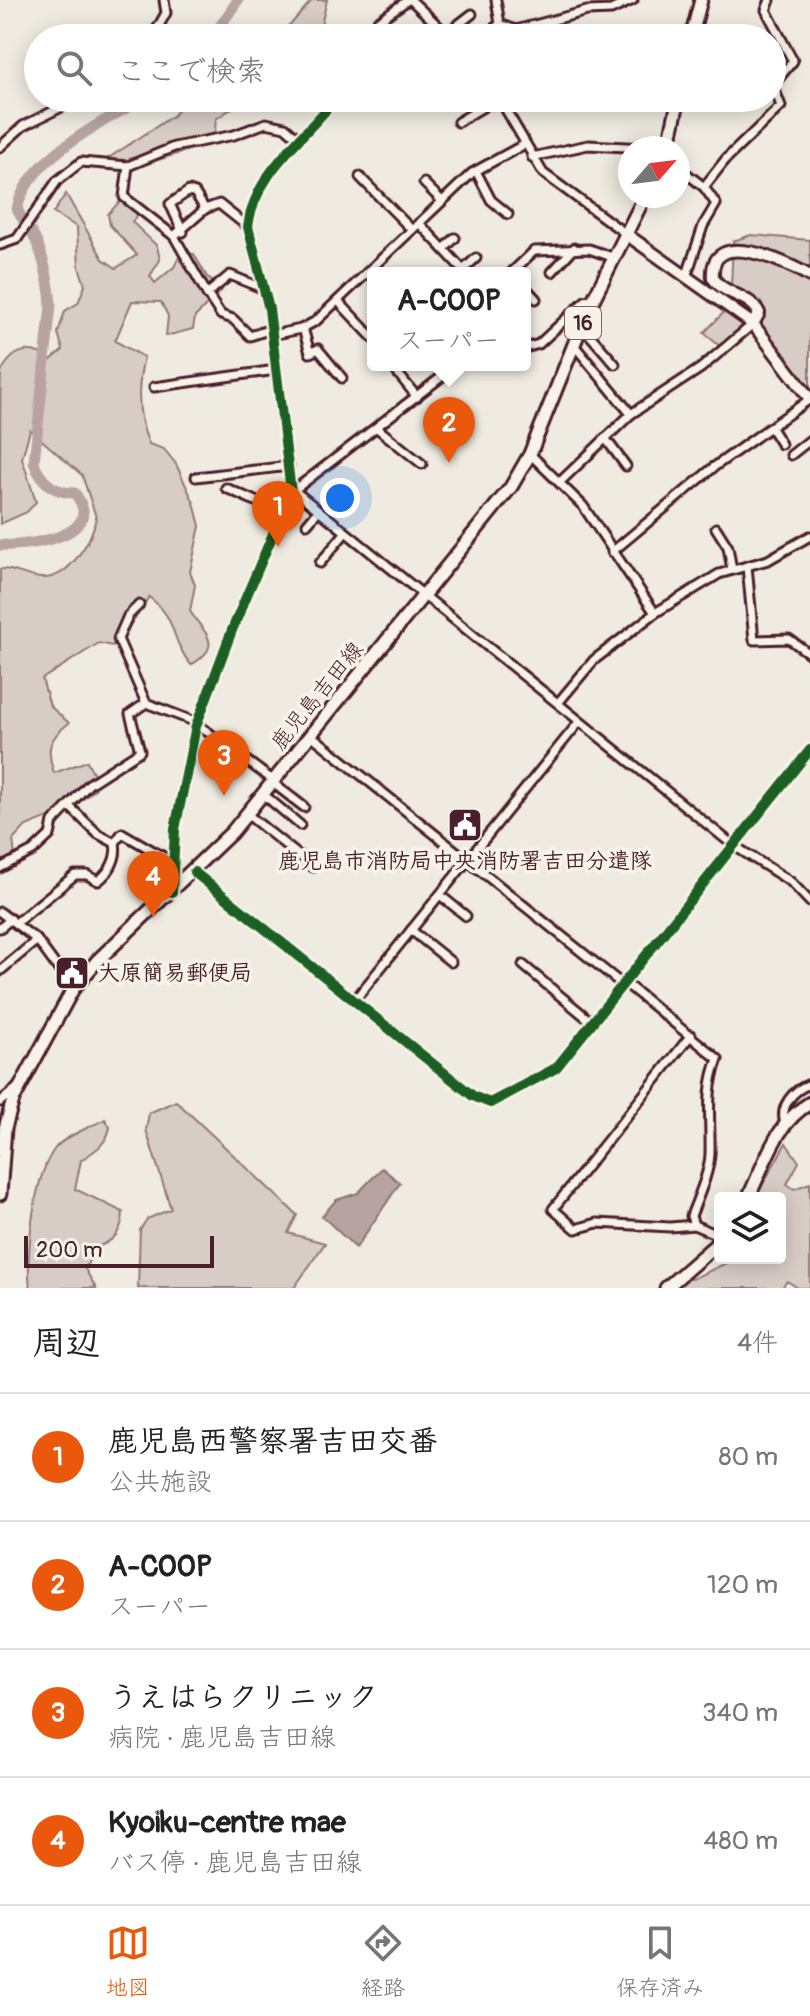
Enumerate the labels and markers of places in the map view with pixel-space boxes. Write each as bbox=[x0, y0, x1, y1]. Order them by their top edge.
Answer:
pin: 2 bbox=[423, 397, 475, 463]
pin: 1 bbox=[252, 481, 304, 547]
pin: 3 bbox=[198, 730, 250, 796]
public building icon: 鹿児島市消防局中央消防署吉田分遣隊 bbox=[446, 806, 484, 844]
place label: 鹿児島市消防局中央消防署吉田分遣隊 bbox=[278, 847, 652, 875]
pin: 4 bbox=[127, 851, 179, 917]
public building icon: 大原簡易郵便局 bbox=[53, 954, 91, 992]
place label: 大原簡易郵便局 bbox=[98, 959, 252, 987]

